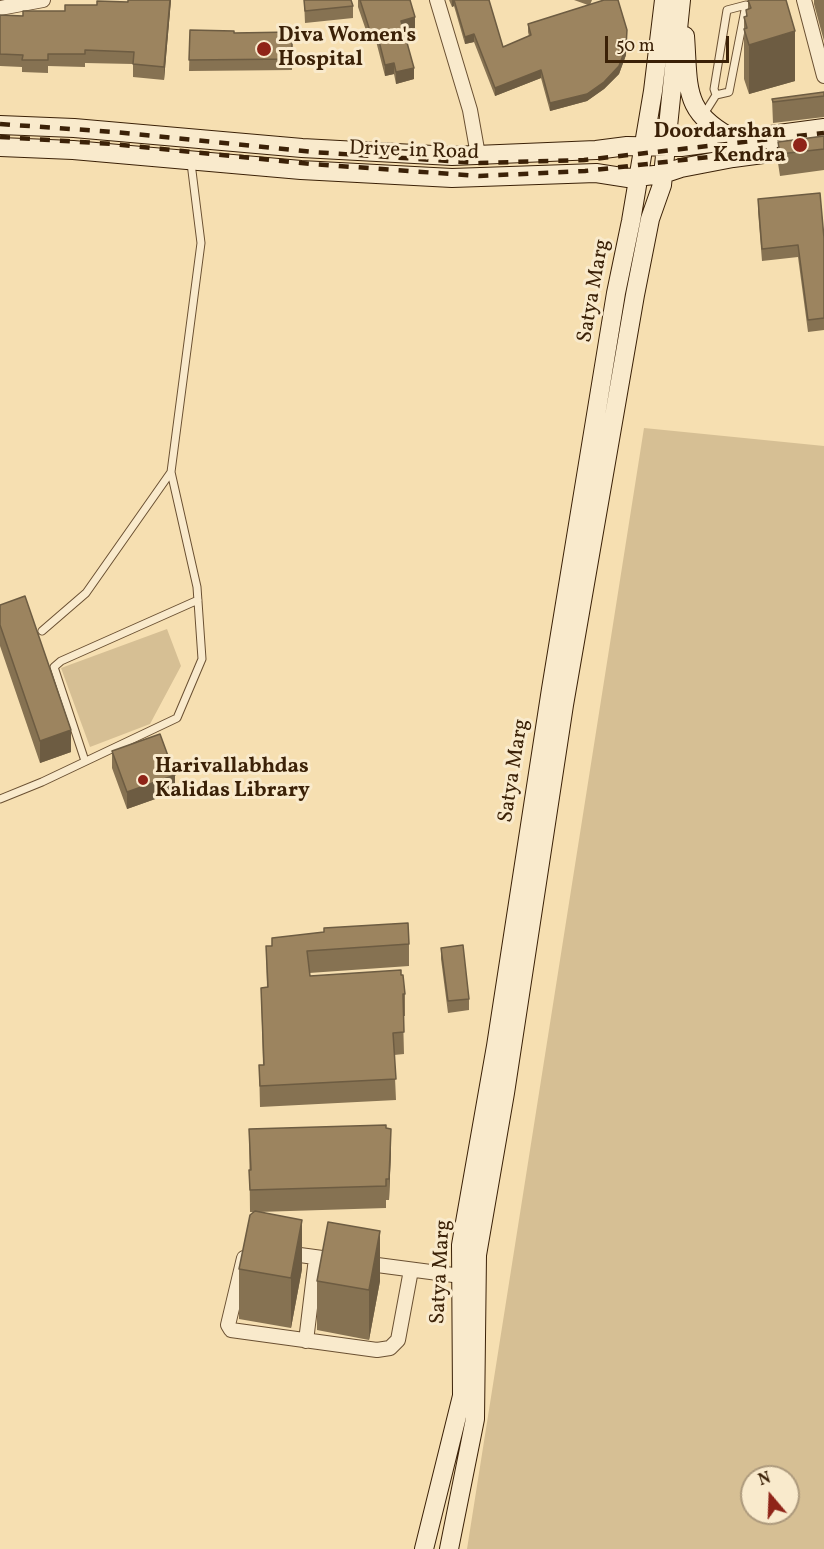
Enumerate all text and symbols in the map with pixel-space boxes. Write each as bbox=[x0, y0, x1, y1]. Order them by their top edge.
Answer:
place label: Diva Women's Hospital bbox=[278, 24, 416, 74]
scale bar bbox=[608, 24, 732, 62]
text: 50 m bbox=[616, 34, 655, 59]
marker: Diva Women's Hospital bbox=[255, 40, 273, 58]
place label: Doordarshan Kendra bbox=[654, 120, 786, 170]
marker: Doordarshan Kendra bbox=[791, 136, 809, 154]
street label: Drive-in Road bbox=[348, 137, 480, 167]
street label: Satya Marg bbox=[574, 237, 616, 345]
street label: Satya Marg bbox=[494, 717, 536, 825]
place label: Harivallabhdas Kalidas Library bbox=[155, 755, 310, 805]
marker: Harivallabhdas Kalidas Library bbox=[136, 773, 150, 787]
street label: Satya Marg bbox=[427, 1219, 457, 1325]
north arrow bbox=[740, 1465, 800, 1525]
text: N bbox=[756, 1468, 774, 1492]

